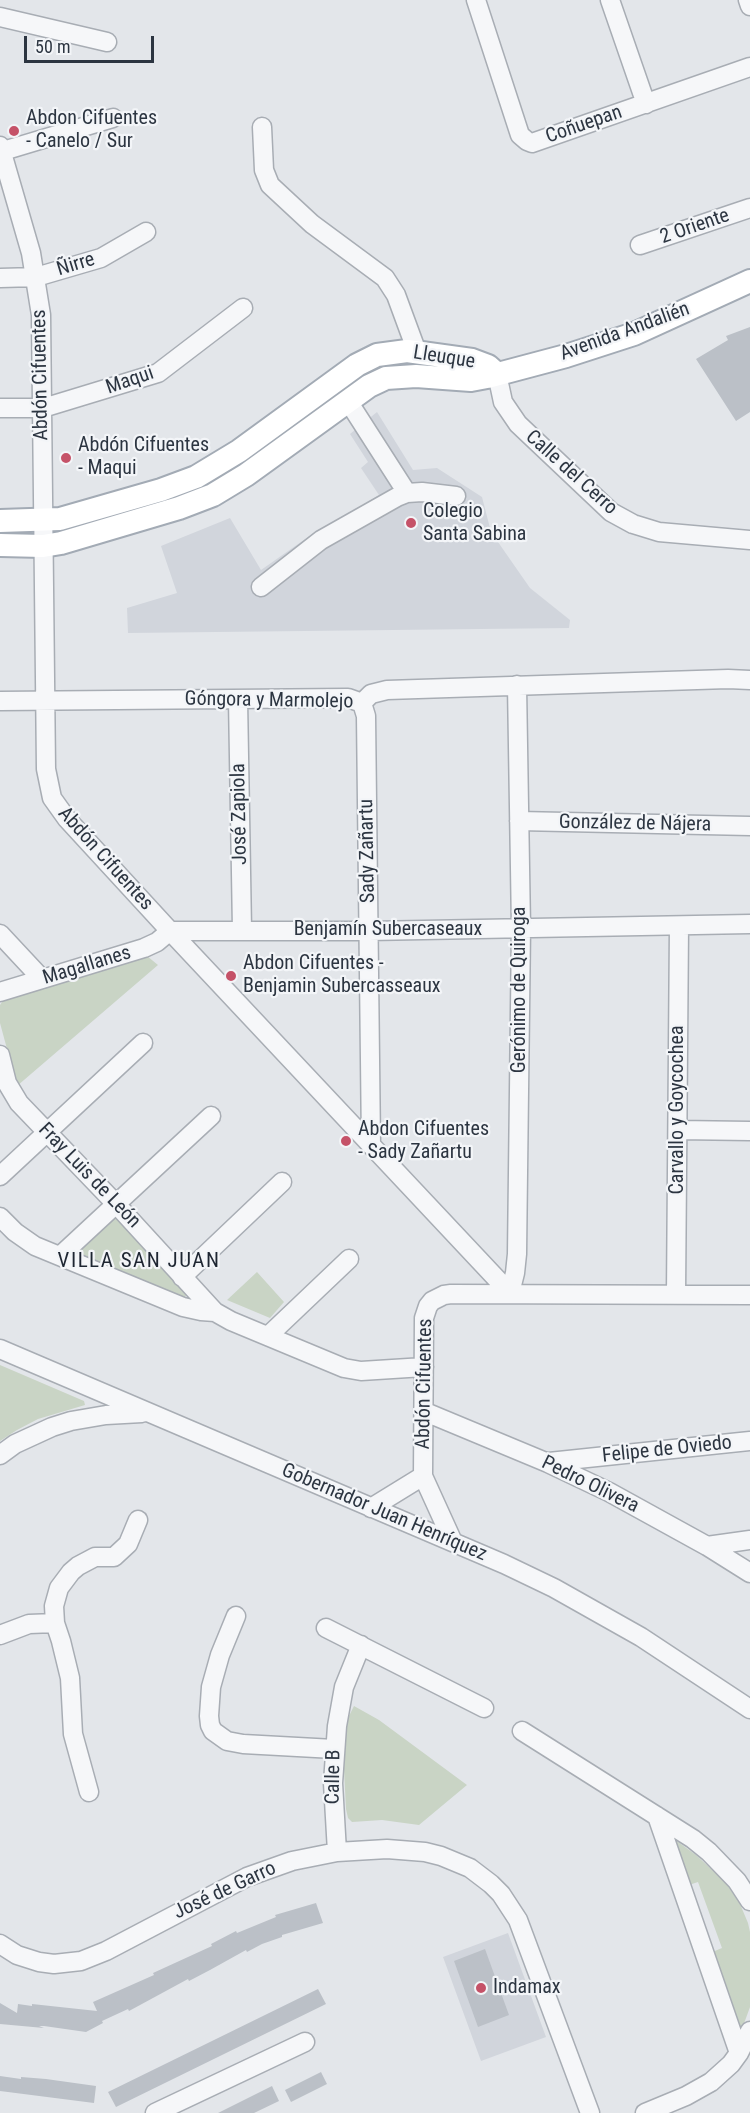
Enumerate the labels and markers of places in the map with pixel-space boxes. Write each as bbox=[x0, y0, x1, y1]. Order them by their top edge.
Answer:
place label: Abdon Cifuentes - Canelo / Sur bbox=[26, 107, 157, 154]
marker: Abdon Cifuentes - Canelo / Sur bbox=[7, 124, 21, 138]
place label: Abdón Cifuentes - Maqui bbox=[78, 434, 209, 481]
marker: Abdón Cifuentes - Maqui bbox=[59, 451, 73, 465]
place label: Colegio Santa Sabina bbox=[423, 500, 526, 547]
marker: Colegio Santa Sabina bbox=[404, 516, 418, 530]
place label: Abdon Cifuentes - Benjamin Subercasseaux bbox=[243, 952, 441, 999]
marker: Abdon Cifuentes - Benjamin Subercasseaux bbox=[224, 969, 238, 983]
place label: Abdon Cifuentes - Sady Zañartu bbox=[358, 1118, 489, 1165]
marker: Abdon Cifuentes - Sady Zañartu bbox=[339, 1134, 353, 1148]
place label: Indamax bbox=[493, 1976, 561, 2000]
marker: Indamax bbox=[474, 1981, 488, 1995]

